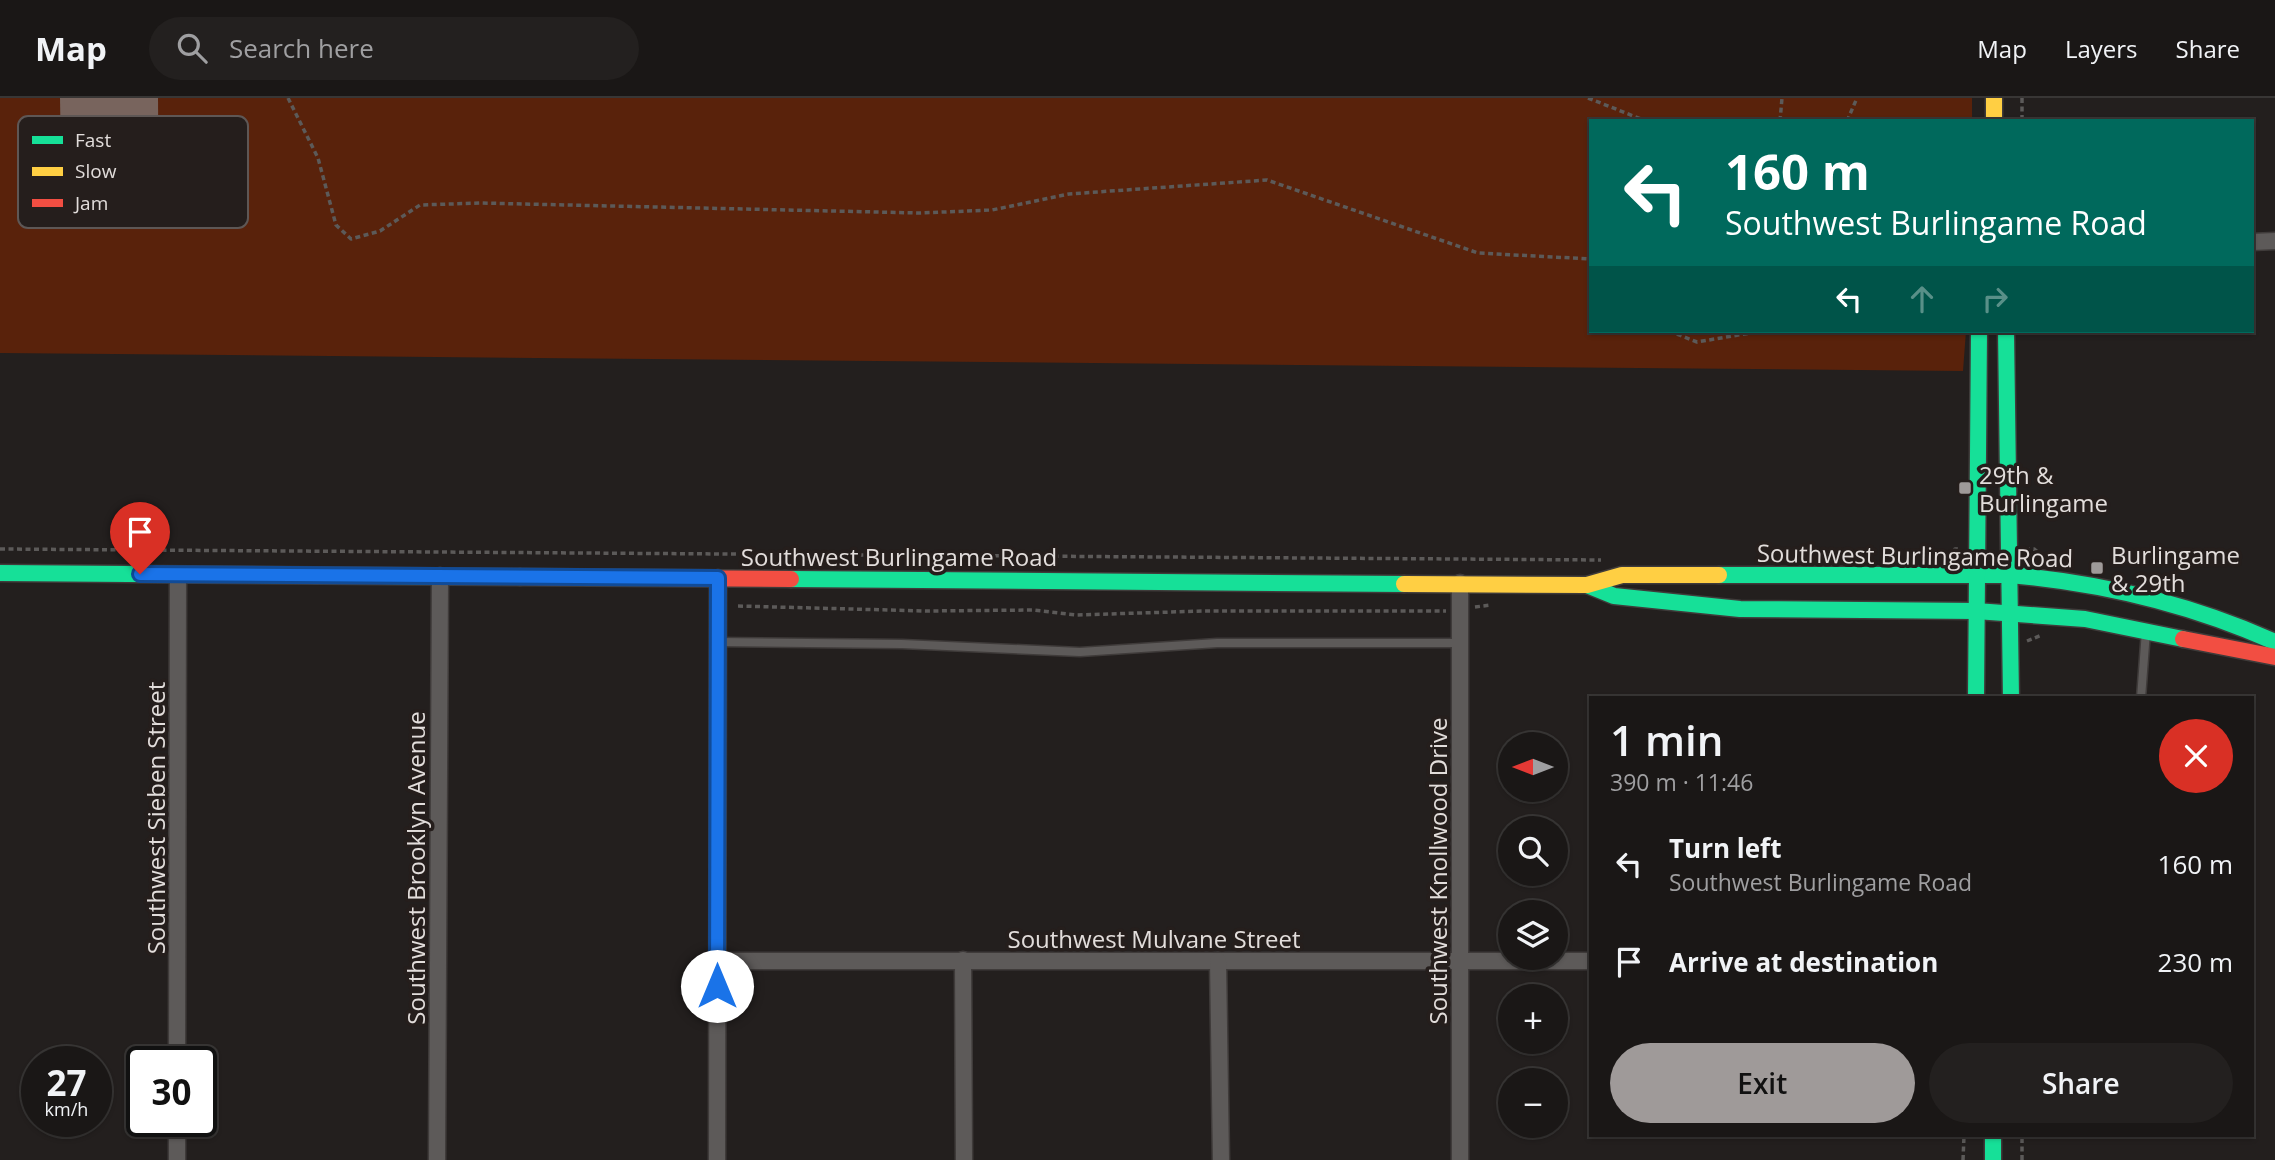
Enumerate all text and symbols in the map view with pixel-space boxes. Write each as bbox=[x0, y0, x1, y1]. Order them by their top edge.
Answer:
search box bbox=[149, 17, 639, 80]
text: Map bbox=[35, 26, 107, 71]
icon: search bbox=[173, 29, 211, 67]
text: Search here bbox=[229, 30, 374, 66]
text: Map bbox=[1977, 32, 2027, 65]
text: Layers bbox=[2065, 32, 2138, 65]
text: Share bbox=[2176, 32, 2240, 65]
legend bbox=[18, 116, 248, 228]
text: Fast bbox=[75, 127, 111, 153]
text: 160 m bbox=[1725, 138, 1870, 204]
icon: left bbox=[1610, 147, 1701, 238]
text: Slow bbox=[75, 158, 117, 184]
text: Jam bbox=[73, 190, 108, 216]
text: Southwest Burlingame Road bbox=[1725, 201, 2147, 244]
icon: left bbox=[1830, 280, 1868, 318]
icon: ahead bbox=[1903, 280, 1941, 318]
icon: right bbox=[1976, 280, 2014, 318]
place label: 29th & Burlingame bbox=[1979, 458, 2108, 519]
marker: 29th & Burlingame bbox=[1957, 480, 1973, 496]
pin bbox=[110, 502, 170, 574]
icon: arrive bbox=[121, 513, 159, 551]
street label: Southwest Burlingame Road bbox=[1757, 536, 2073, 574]
place label: Burlingame & 29th bbox=[2111, 538, 2240, 599]
street label: Southwest Burlingame Road bbox=[741, 540, 1057, 573]
marker: Burlingame & 29th bbox=[2089, 560, 2105, 576]
street label: Southwest Sieben Street bbox=[139, 682, 172, 954]
street label: Southwest Brooklyn Avenue bbox=[399, 711, 432, 1025]
text: 1 min bbox=[1610, 711, 1723, 768]
street label: Southwest Knollwood Drive bbox=[1421, 718, 1454, 1025]
button: close bbox=[2159, 719, 2233, 793]
north arrow bbox=[1498, 732, 1568, 802]
map controls bbox=[1498, 732, 1568, 1138]
text: 390 m · 11:46 bbox=[1610, 766, 1753, 798]
button: search bbox=[1498, 816, 1568, 886]
text: Turn left bbox=[1669, 830, 1781, 866]
icon: left bbox=[1610, 845, 1648, 883]
text: 160 m bbox=[2158, 846, 2233, 882]
text: Southwest Burlingame Road bbox=[1669, 866, 1972, 898]
button: layers bbox=[1498, 900, 1568, 970]
street label: Southwest Mulvane Street bbox=[1007, 922, 1301, 955]
icon: arrive bbox=[1610, 943, 1648, 981]
text: Arrive at destination bbox=[1669, 944, 1938, 980]
text: 230 m bbox=[2158, 944, 2233, 980]
position arrow bbox=[680, 949, 754, 1023]
button: + bbox=[1498, 984, 1568, 1054]
button: Exit bbox=[1610, 1043, 1915, 1123]
button: Share bbox=[1929, 1043, 2233, 1123]
speed limit sign: 30 bbox=[126, 1046, 217, 1137]
text: 27 bbox=[46, 1059, 87, 1106]
button: − bbox=[1498, 1068, 1568, 1138]
text: km/h bbox=[45, 1097, 88, 1121]

